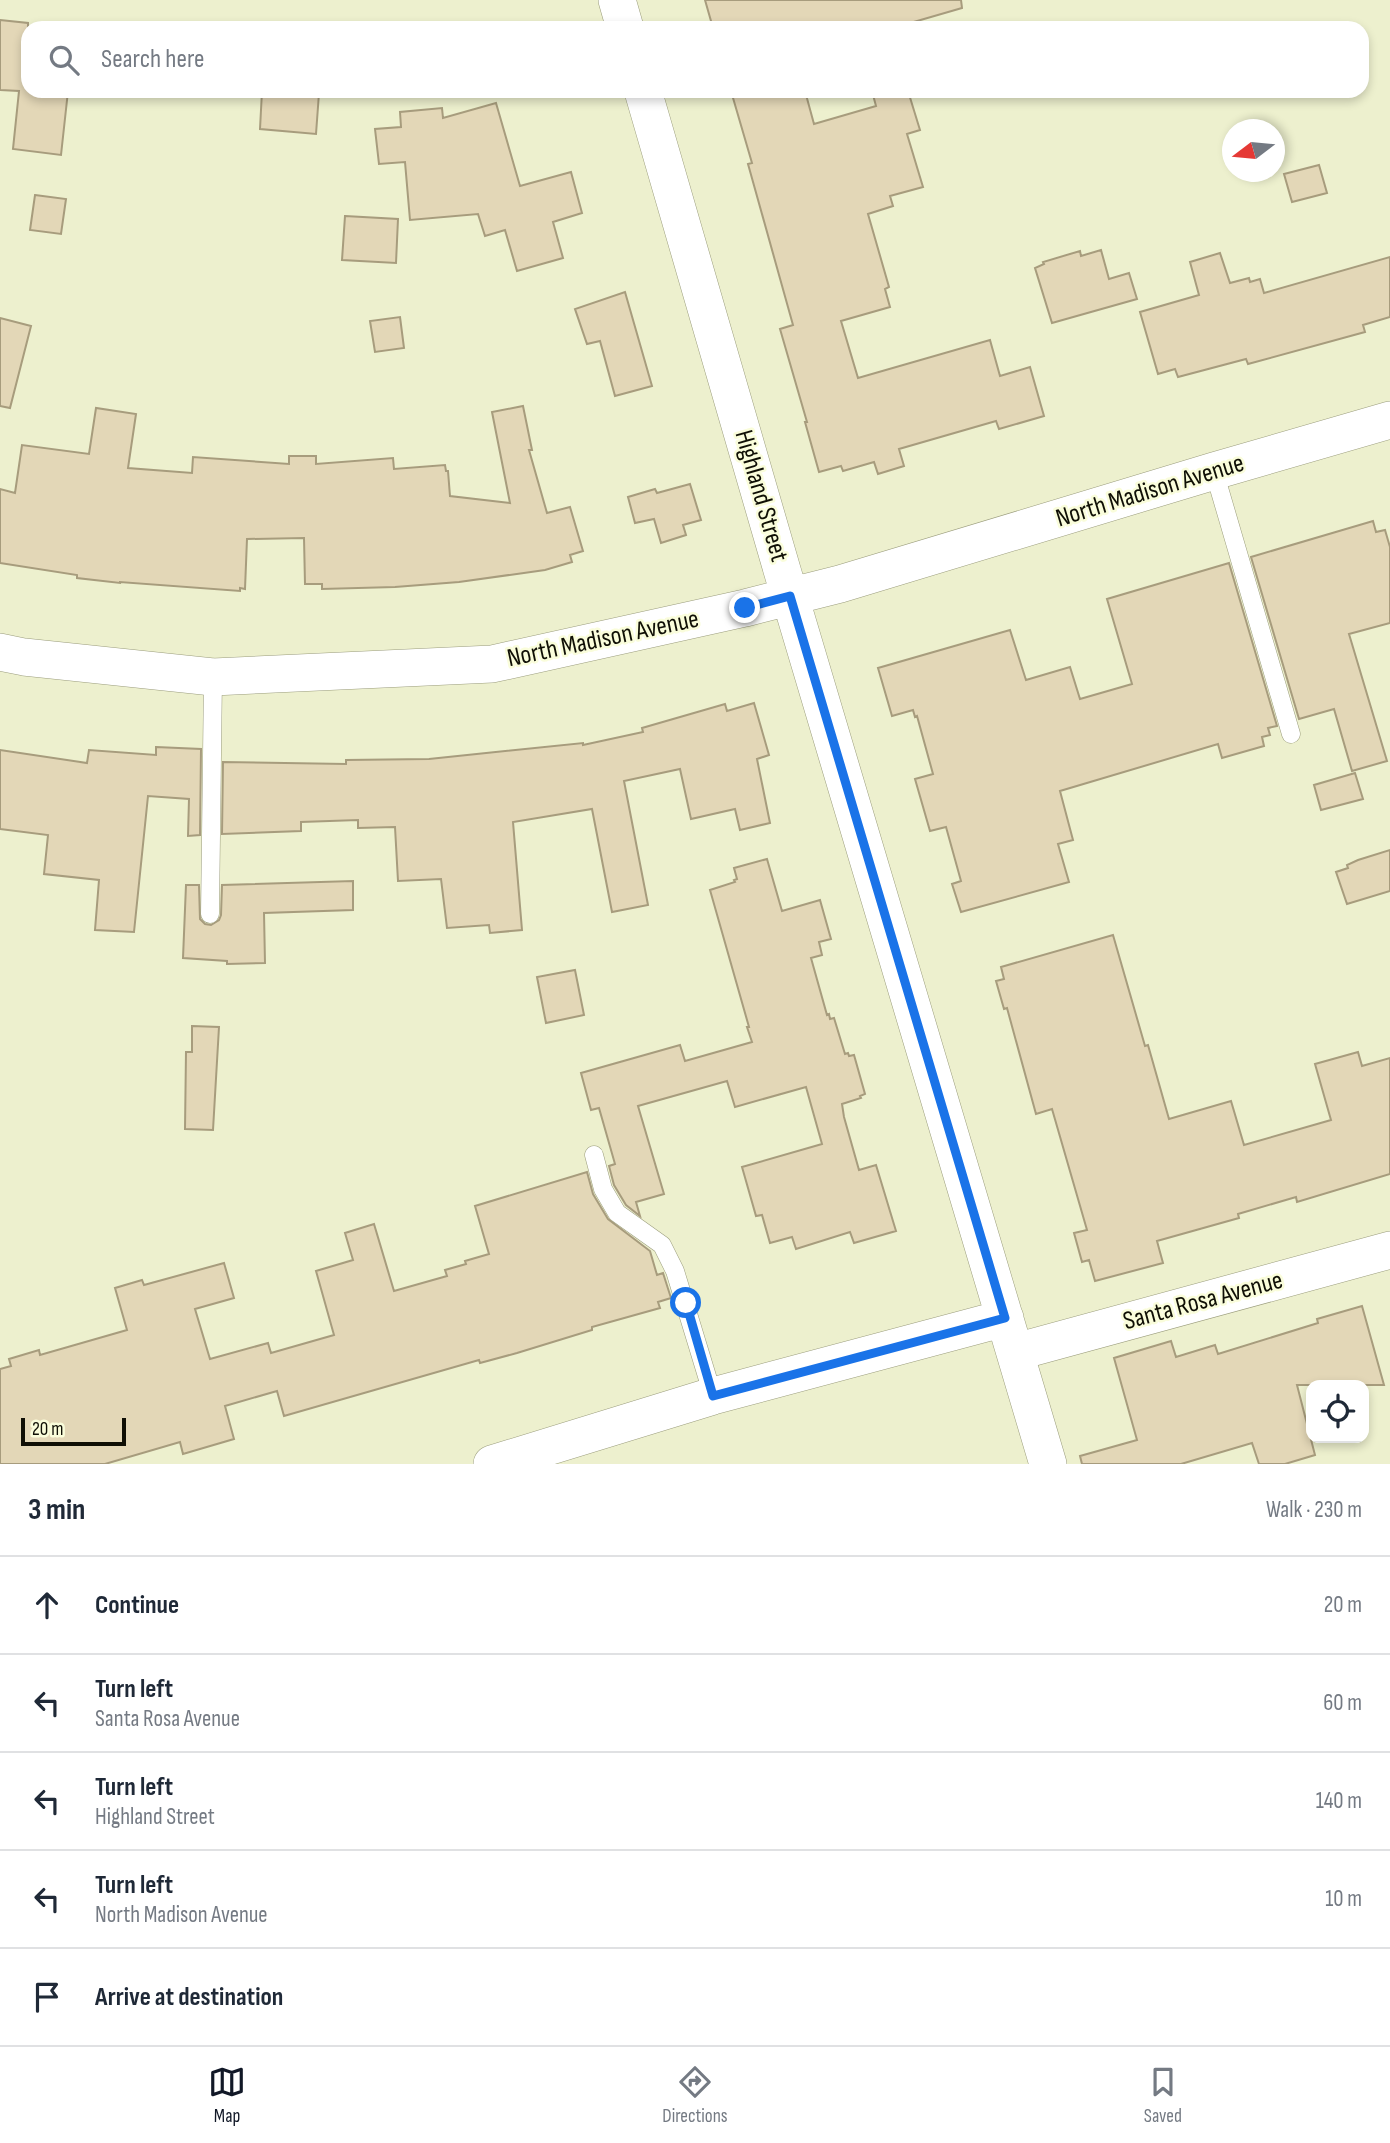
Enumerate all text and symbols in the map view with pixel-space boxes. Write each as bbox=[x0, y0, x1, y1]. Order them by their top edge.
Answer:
search box bbox=[21, 21, 1369, 98]
icon: search bbox=[45, 41, 83, 79]
text: Search here bbox=[101, 44, 204, 75]
north arrow bbox=[1222, 119, 1285, 182]
street label: Highland Street bbox=[727, 427, 795, 565]
street label: North Madison Avenue bbox=[1052, 448, 1248, 534]
route end bbox=[729, 592, 760, 623]
street label: North Madison Avenue bbox=[504, 604, 702, 674]
street label: Santa Rosa Avenue bbox=[1120, 1265, 1286, 1337]
route start bbox=[670, 1287, 701, 1318]
map controls bbox=[1306, 1380, 1369, 1443]
button: locate bbox=[1306, 1380, 1369, 1443]
scale bar bbox=[21, 1415, 126, 1447]
text: 20 m bbox=[32, 1418, 64, 1441]
text: 3 min bbox=[28, 1492, 85, 1528]
text: Walk · 230 m bbox=[1266, 1496, 1362, 1524]
icon: ahead bbox=[28, 1586, 66, 1624]
text: Continue bbox=[95, 1590, 179, 1621]
text: 20 m bbox=[1324, 1591, 1362, 1619]
text: Turn left bbox=[95, 1674, 173, 1705]
icon: left bbox=[28, 1684, 66, 1722]
text: 60 m bbox=[1323, 1689, 1362, 1717]
text: Santa Rosa Avenue bbox=[95, 1705, 240, 1733]
text: Turn left bbox=[95, 1772, 173, 1803]
icon: left bbox=[28, 1782, 66, 1820]
text: 140 m bbox=[1316, 1787, 1362, 1815]
text: Highland Street bbox=[95, 1803, 215, 1831]
text: Turn left bbox=[95, 1870, 173, 1901]
icon: left bbox=[28, 1880, 66, 1918]
text: 10 m bbox=[1325, 1885, 1362, 1913]
text: North Madison Avenue bbox=[95, 1901, 268, 1929]
icon: arrive bbox=[28, 1978, 66, 2016]
text: Arrive at destination bbox=[95, 1982, 283, 2013]
tab: Map bbox=[208, 2063, 246, 2128]
tab: Directions bbox=[662, 2063, 728, 2128]
tab: Saved bbox=[1144, 2063, 1182, 2128]

